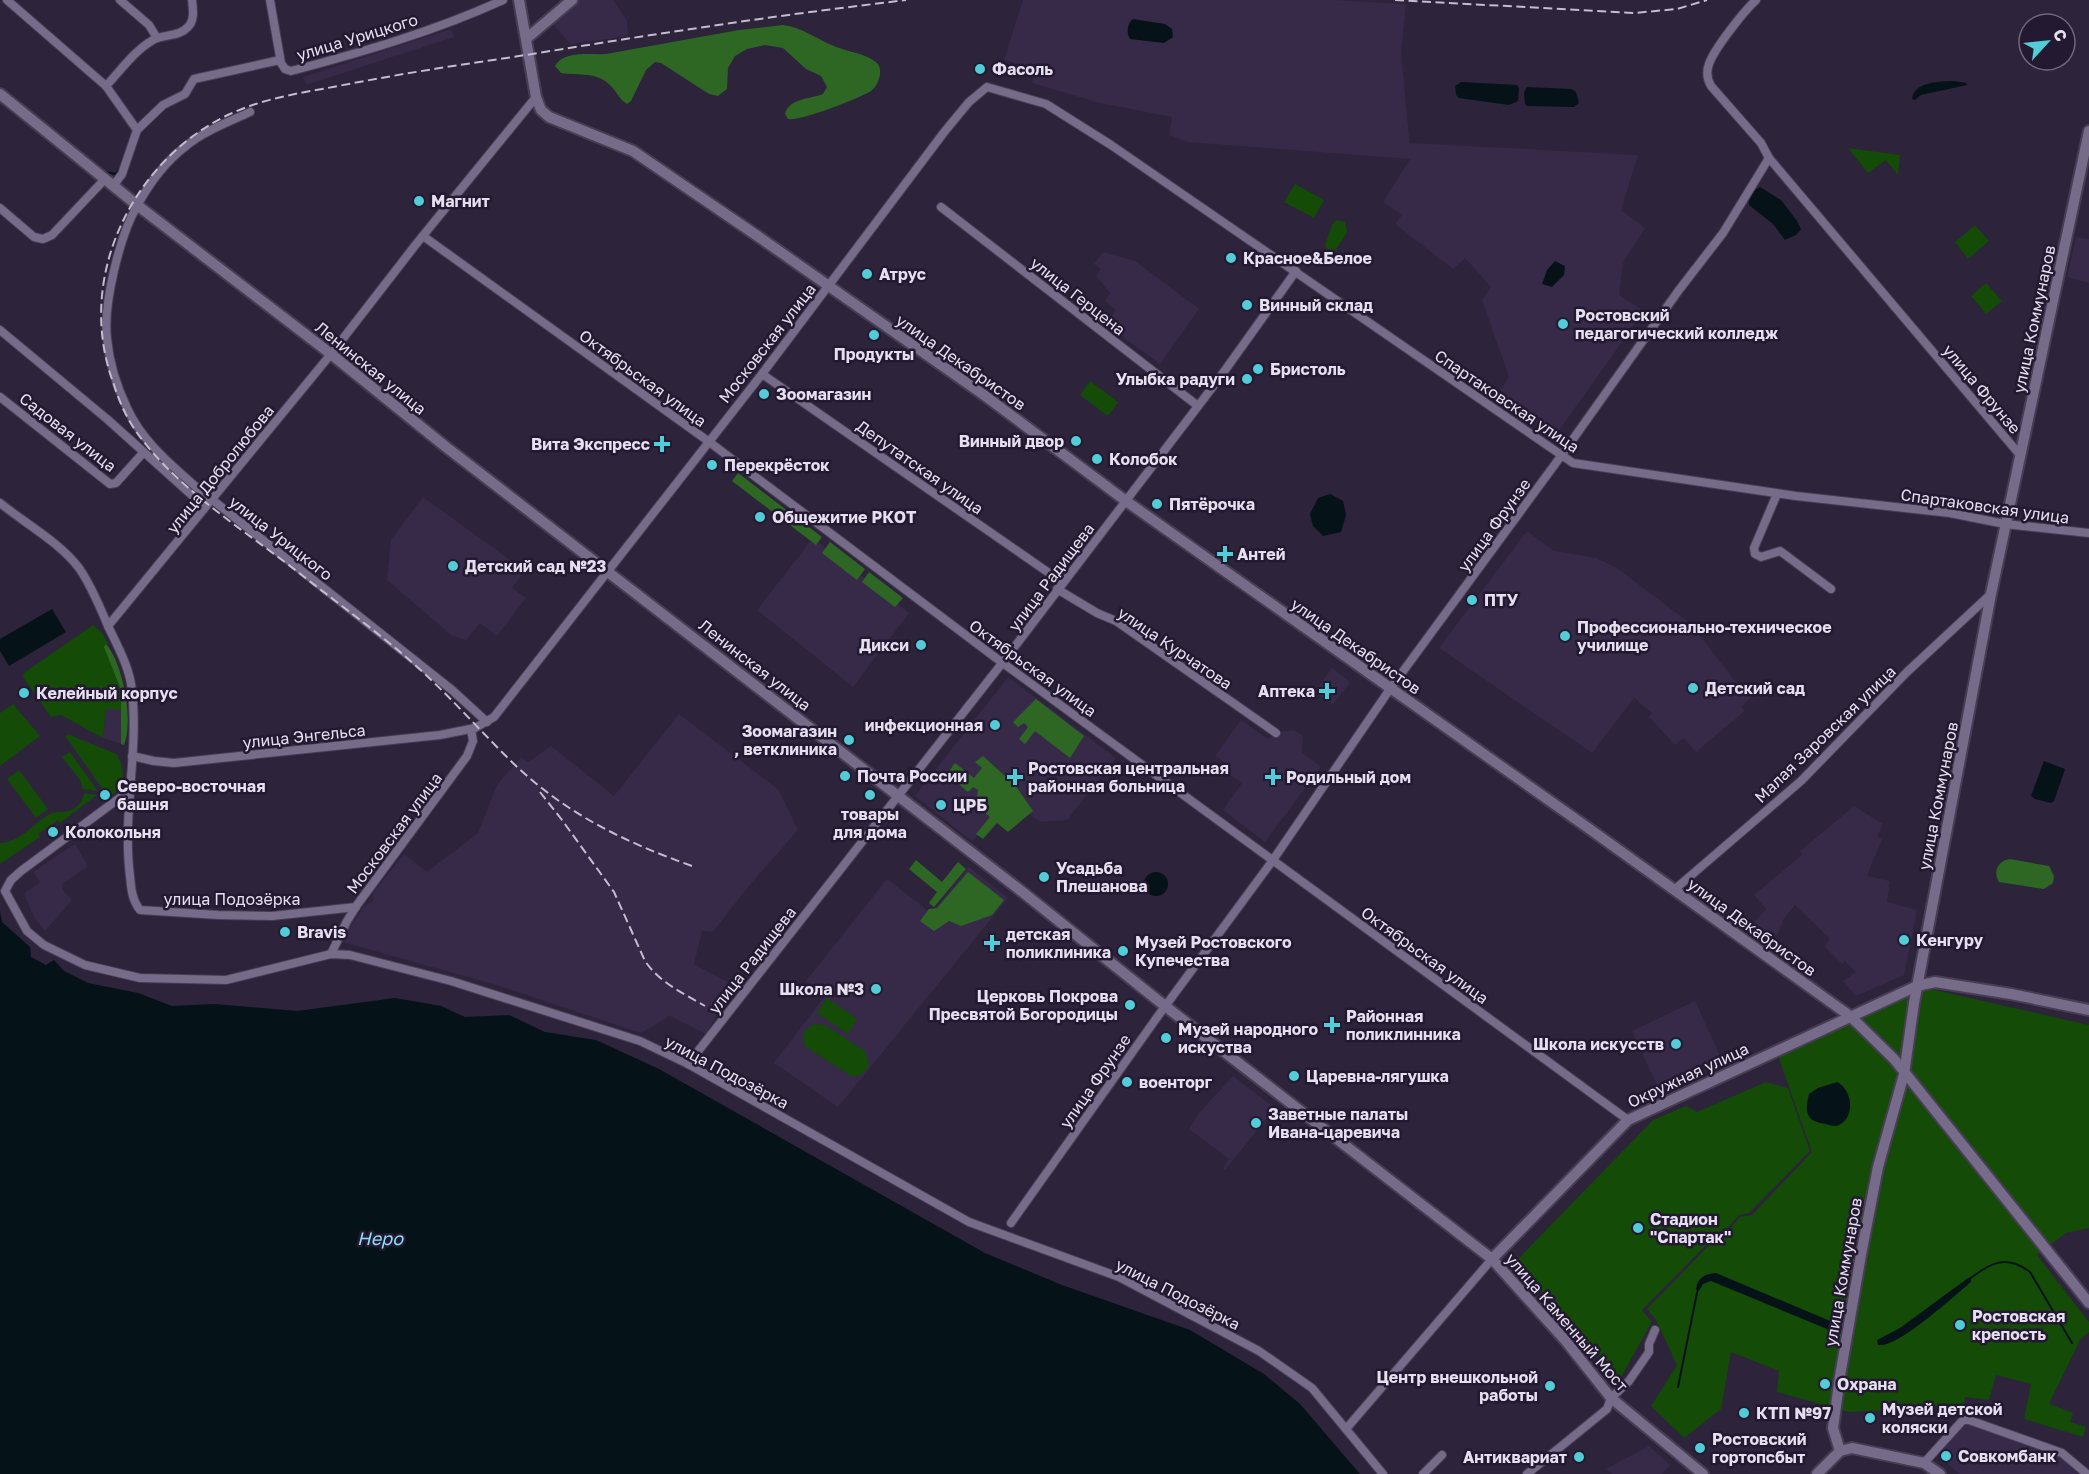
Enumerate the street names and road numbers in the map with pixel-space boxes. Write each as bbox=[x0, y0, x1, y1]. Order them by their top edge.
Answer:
street label: улица Урицкого bbox=[294, 9, 420, 65]
street label: улица Коммунаров bbox=[2009, 243, 2059, 395]
street label: улица Герцена bbox=[1026, 253, 1130, 339]
street label: Московская улица bbox=[714, 279, 820, 407]
street label: улица Декабристов bbox=[892, 310, 1030, 414]
street label: Ленинская улица bbox=[312, 317, 430, 419]
street label: Октябрьская улица bbox=[575, 325, 711, 431]
street label: улица Фрунзе bbox=[1939, 340, 2025, 438]
street label: Спартаковская улица bbox=[1431, 345, 1583, 457]
street label: Садовая улица bbox=[16, 388, 120, 476]
street label: улица Добролюбова bbox=[162, 401, 278, 537]
street label: Депутатская улица bbox=[853, 416, 987, 518]
street label: улица Фрунзе bbox=[1453, 474, 1535, 576]
street label: Спартаковская улица bbox=[1899, 484, 2071, 528]
street label: улица Урицкого bbox=[225, 491, 337, 585]
street label: улица Радищева bbox=[1004, 519, 1098, 635]
street label: улица Декабристов bbox=[1287, 594, 1425, 698]
street label: улица Курчатова bbox=[1114, 602, 1236, 694]
street label: Ленинская улица bbox=[695, 615, 815, 715]
street label: Октябрьская улица bbox=[965, 615, 1101, 721]
street label: Малая Заровская улица bbox=[1750, 661, 1900, 807]
street label: улица Энгельса bbox=[242, 720, 366, 752]
street label: улица Коммунаров bbox=[1914, 720, 1962, 872]
street label: Московская улица bbox=[342, 769, 446, 897]
street label: улица Декабристов bbox=[1684, 874, 1820, 980]
street label: улица Подозёрка bbox=[163, 889, 301, 909]
street label: улица Радищева bbox=[704, 902, 800, 1018]
street label: Октябрьская улица bbox=[1357, 902, 1493, 1008]
street label: улица Фрунзе bbox=[1055, 1030, 1135, 1132]
street label: улица Подозёрка bbox=[662, 1031, 792, 1113]
street label: Окружная улица bbox=[1624, 1038, 1752, 1112]
street label: улица Коммунаров bbox=[1820, 1196, 1866, 1348]
street label: улица Каменный Мост bbox=[1502, 1249, 1633, 1395]
street label: улица Подозёрка bbox=[1112, 1254, 1244, 1334]

